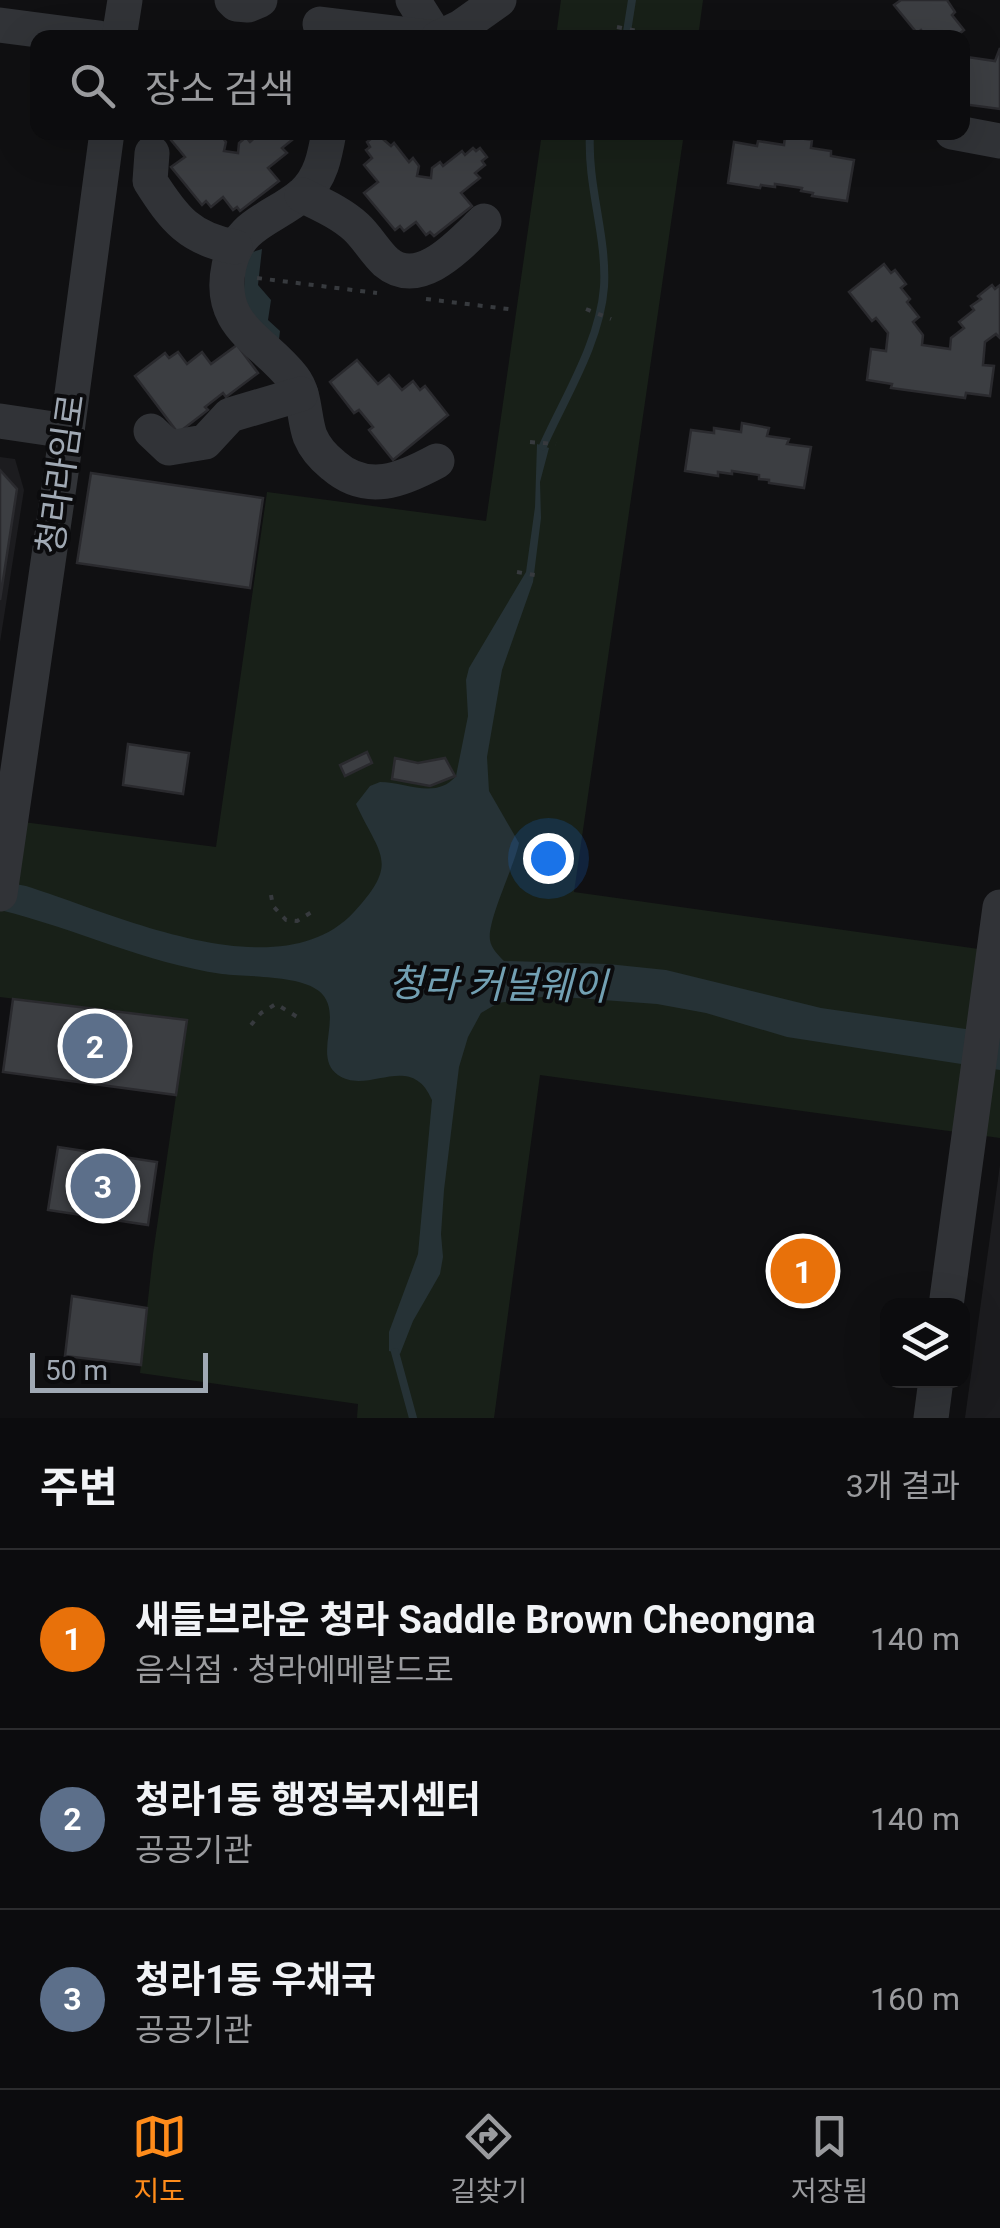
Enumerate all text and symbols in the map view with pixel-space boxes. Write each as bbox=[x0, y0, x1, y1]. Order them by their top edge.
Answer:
search box bbox=[30, 30, 970, 140]
icon: search bbox=[65, 58, 120, 113]
text: 장소 검색 bbox=[145, 67, 294, 111]
street label: 청라라임로 bbox=[30, 391, 93, 557]
your location bbox=[523, 833, 574, 884]
water label: 청라 커널웨이 bbox=[388, 961, 611, 1009]
pin: 2 bbox=[62, 1008, 128, 1084]
pin: 3 bbox=[70, 1148, 136, 1224]
pin: 1 bbox=[770, 1234, 836, 1308]
map controls bbox=[880, 1298, 970, 1388]
button: layers bbox=[880, 1298, 970, 1388]
scale bar bbox=[30, 1348, 208, 1392]
text: 50 m bbox=[45, 1354, 108, 1387]
text: 주변 bbox=[40, 1463, 117, 1512]
text: 3개 결과 bbox=[846, 1467, 960, 1505]
text: 새들브라운 청라 Saddle Brown Cheongna bbox=[135, 1598, 816, 1642]
text: 1 bbox=[63, 1620, 82, 1658]
text: 140 m bbox=[870, 1620, 960, 1658]
text: 음식점 · 청라에메랄드로 bbox=[135, 1651, 454, 1689]
text: 청라1동 행정복지센터 bbox=[135, 1778, 481, 1822]
text: 2 bbox=[63, 1800, 82, 1838]
text: 140 m bbox=[870, 1800, 960, 1838]
text: 공공기관 bbox=[135, 1831, 253, 1869]
text: 청라1동 우채국 bbox=[135, 1958, 376, 2002]
text: 3 bbox=[63, 1980, 82, 2018]
text: 160 m bbox=[870, 1980, 960, 2018]
text: 공공기관 bbox=[135, 2011, 253, 2049]
tab: 지도 bbox=[132, 2109, 187, 2209]
tab: 길찾기 bbox=[450, 2109, 527, 2209]
tab: 저장됨 bbox=[791, 2109, 868, 2209]

